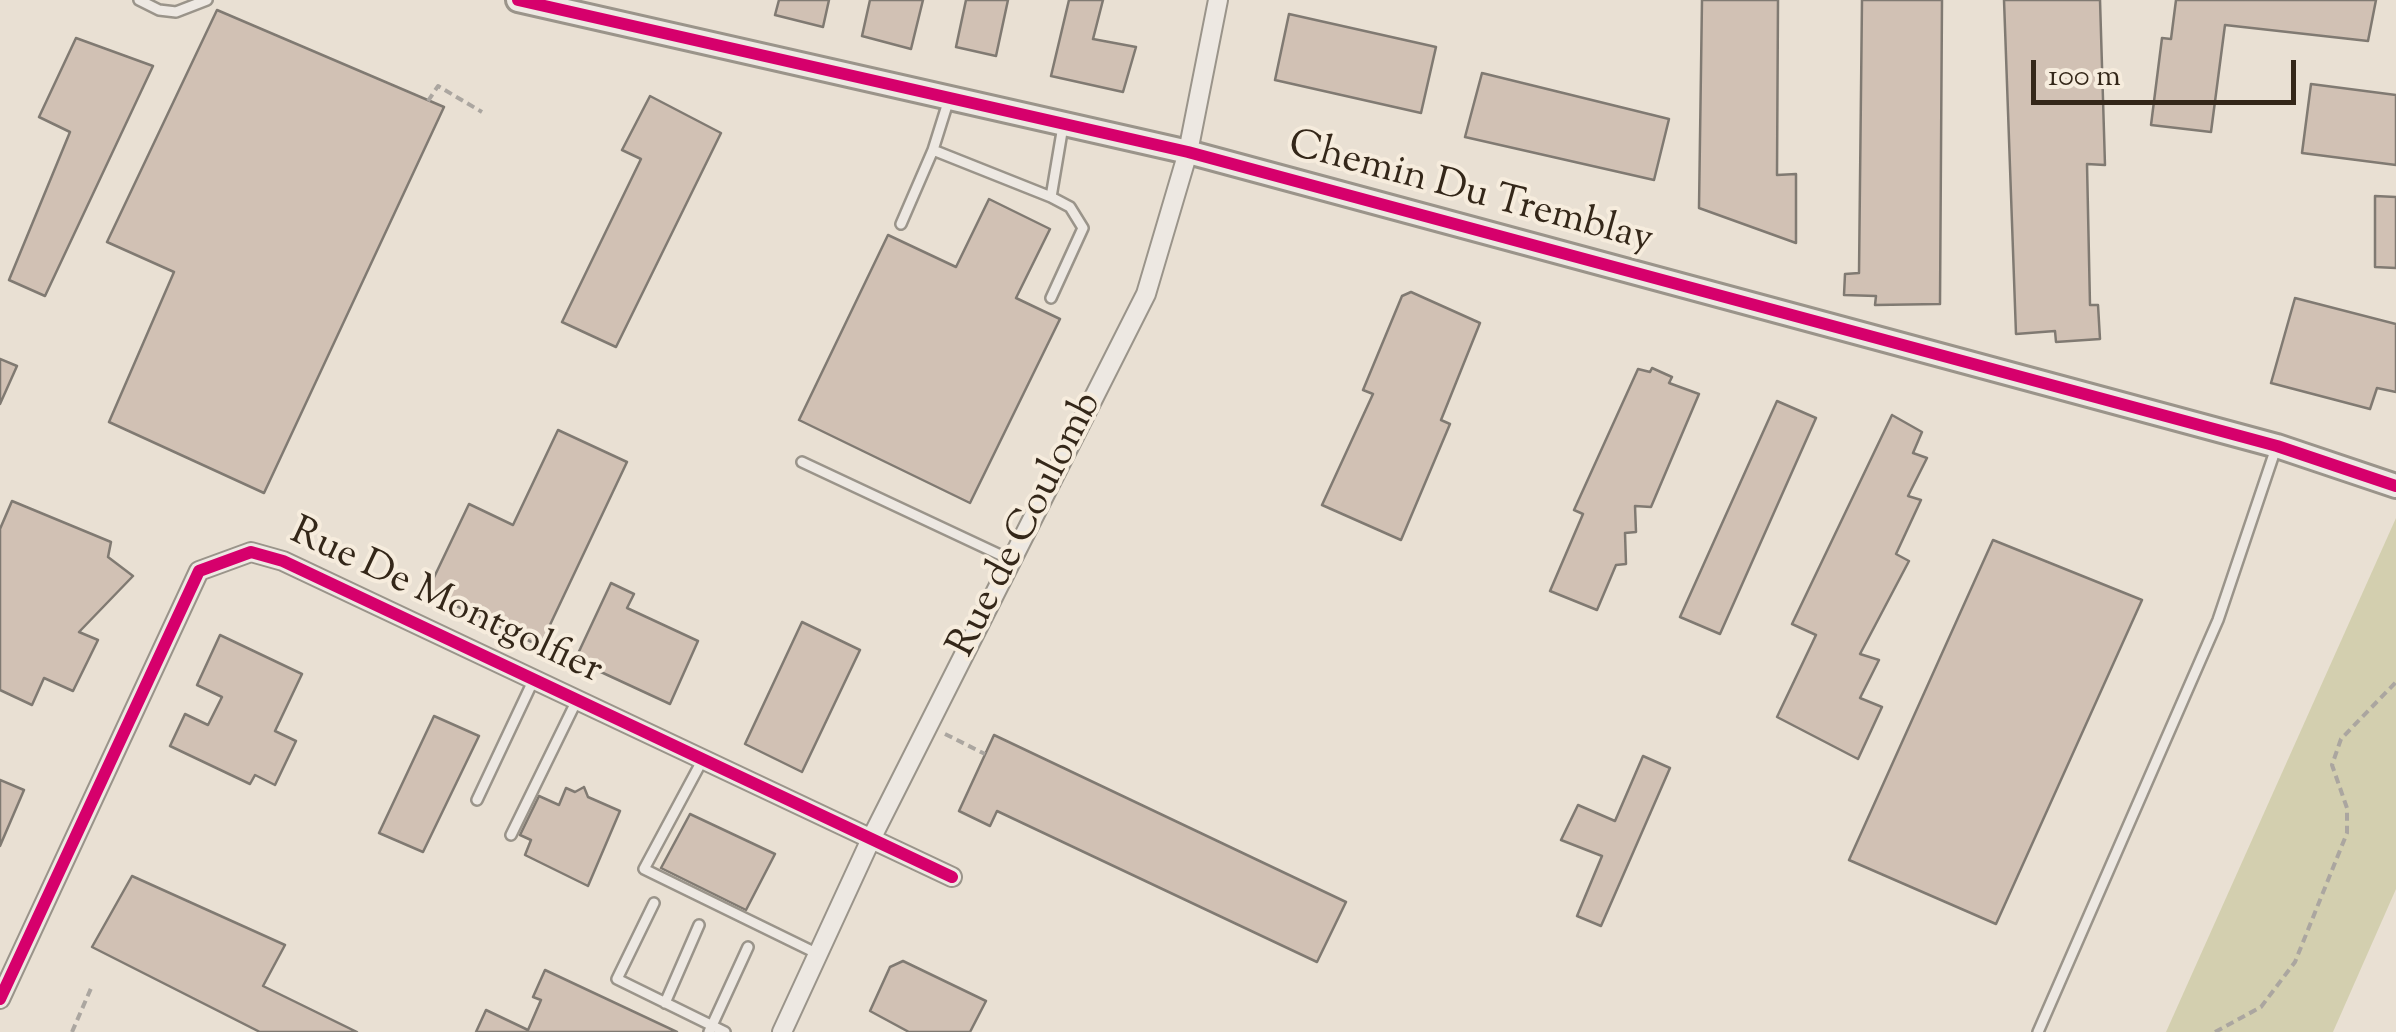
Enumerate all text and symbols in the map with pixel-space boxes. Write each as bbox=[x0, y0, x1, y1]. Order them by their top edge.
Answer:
scale bar bbox=[2036, 40, 2301, 102]
text: 100 m bbox=[2048, 56, 2121, 99]
street label: Chemin Du Tremblay bbox=[1282, 123, 1658, 267]
street label: Rue de Coulomb bbox=[941, 386, 1115, 666]
street label: Rue De Montgolfier bbox=[281, 511, 609, 697]

